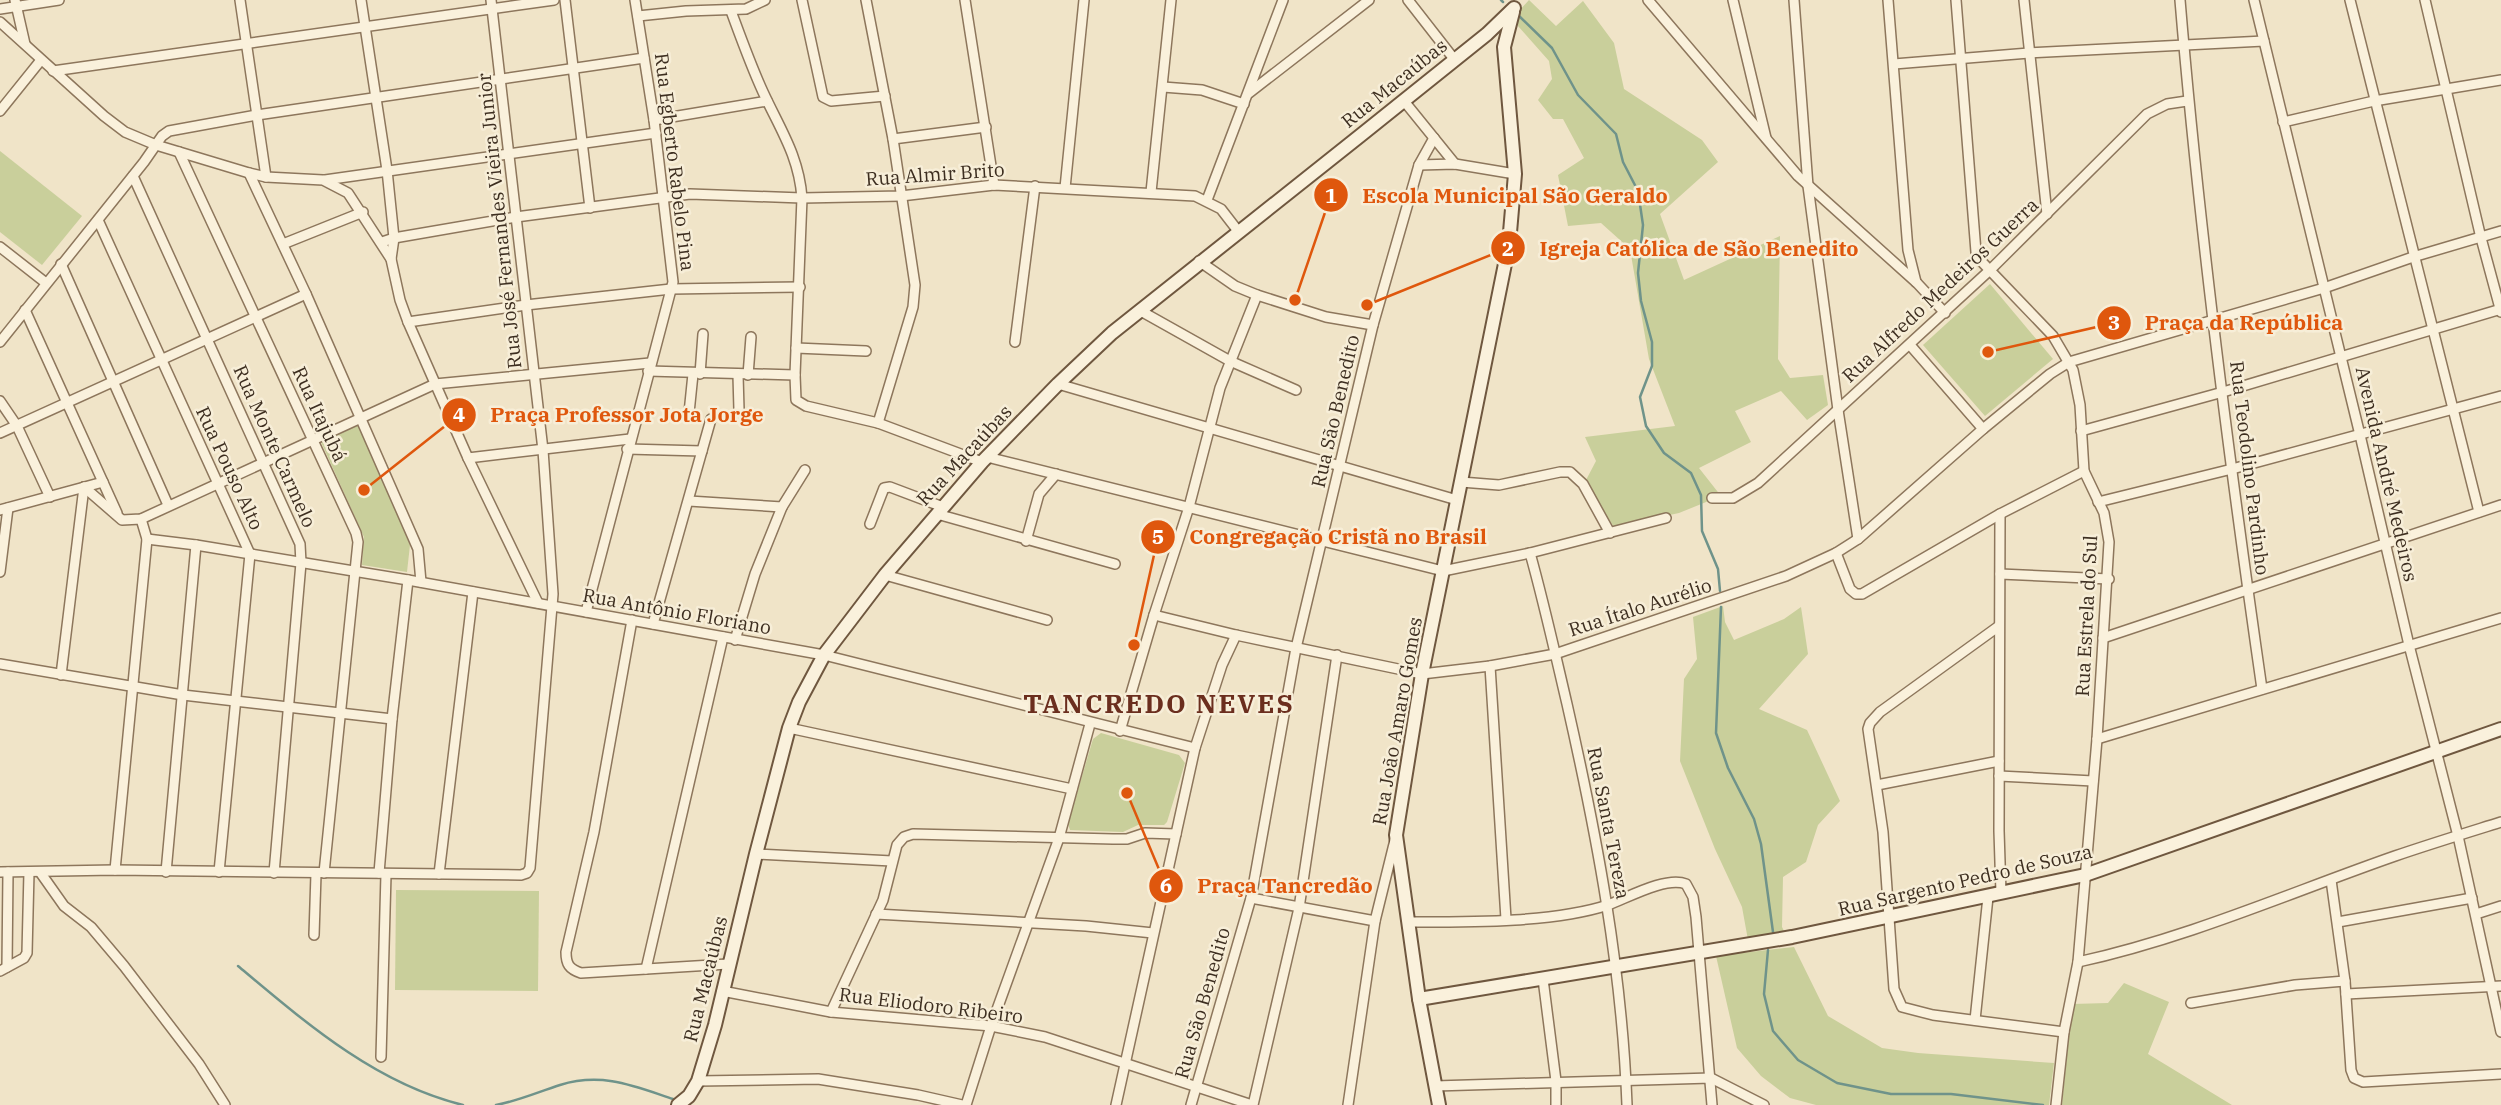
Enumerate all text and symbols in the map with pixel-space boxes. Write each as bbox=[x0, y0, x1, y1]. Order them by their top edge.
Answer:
street label: Rua Macaúbas bbox=[1336, 33, 1452, 133]
street label: Rua Egberto Rabelo Pina bbox=[650, 52, 700, 272]
street label: Rua José Fernandes Vieira Junior bbox=[471, 71, 526, 370]
street label: Rua Almir Brito bbox=[865, 157, 1005, 191]
callout: Escola Municipal São Geraldo bbox=[1313, 174, 1682, 216]
text: 1 bbox=[1325, 181, 1337, 209]
text: Escola Municipal São Geraldo bbox=[1362, 181, 1668, 209]
street label: Rua Alfredo Medeiros Guerra bbox=[1837, 193, 2043, 387]
callout: Igreja Católica de São Benedito bbox=[1490, 227, 1872, 269]
text: 2 bbox=[1502, 234, 1514, 262]
text: Igreja Católica de São Benedito bbox=[1539, 234, 1859, 262]
callout: Praça da República bbox=[2096, 302, 2358, 344]
text: 3 bbox=[2108, 308, 2120, 336]
text: Praça da República bbox=[2145, 308, 2343, 336]
street label: Rua São Benedito bbox=[1306, 332, 1364, 490]
street label: Rua Teodolino Pardinho bbox=[2225, 359, 2275, 577]
street label: Rua Monte Carmelo bbox=[228, 361, 322, 531]
street label: Rua Itajubá bbox=[288, 363, 352, 465]
street label: Avenida André Medeiros bbox=[2351, 364, 2423, 584]
callout: Praça Professor Jota Jorge bbox=[441, 394, 777, 436]
text: 4 bbox=[453, 400, 465, 428]
text: Praça Professor Jota Jorge bbox=[490, 400, 764, 428]
street label: Rua Macaúbas bbox=[911, 400, 1017, 510]
street label: Rua Pouso Alto bbox=[191, 402, 269, 534]
callout: Congregação Cristã no Brasil bbox=[1140, 516, 1501, 558]
text: 5 bbox=[1152, 522, 1164, 550]
text: Congregação Cristã no Brasil bbox=[1189, 522, 1487, 550]
street label: Rua Estrela do Sul bbox=[2070, 534, 2102, 697]
street label: Rua Ítalo Aurélio bbox=[1565, 573, 1715, 641]
street label: Rua Antônio Floriano bbox=[581, 583, 773, 639]
street label: Rua João Amaro Gomes bbox=[1367, 615, 1427, 827]
district label: TANCREDO NEVES bbox=[1023, 686, 1295, 720]
street label: Rua Santa Tereza bbox=[1582, 745, 1636, 901]
street label: Rua Sargento Pedro de Souza bbox=[1835, 839, 2095, 921]
callout: Praça Tancredão bbox=[1148, 865, 1387, 907]
text: 6 bbox=[1160, 871, 1172, 899]
text: Praça Tancredão bbox=[1197, 871, 1373, 899]
street label: Rua Macaúbas bbox=[678, 913, 732, 1045]
street label: Rua São Benedito bbox=[1169, 925, 1235, 1081]
street label: Rua Eliodoro Ribeiro bbox=[838, 982, 1024, 1028]

